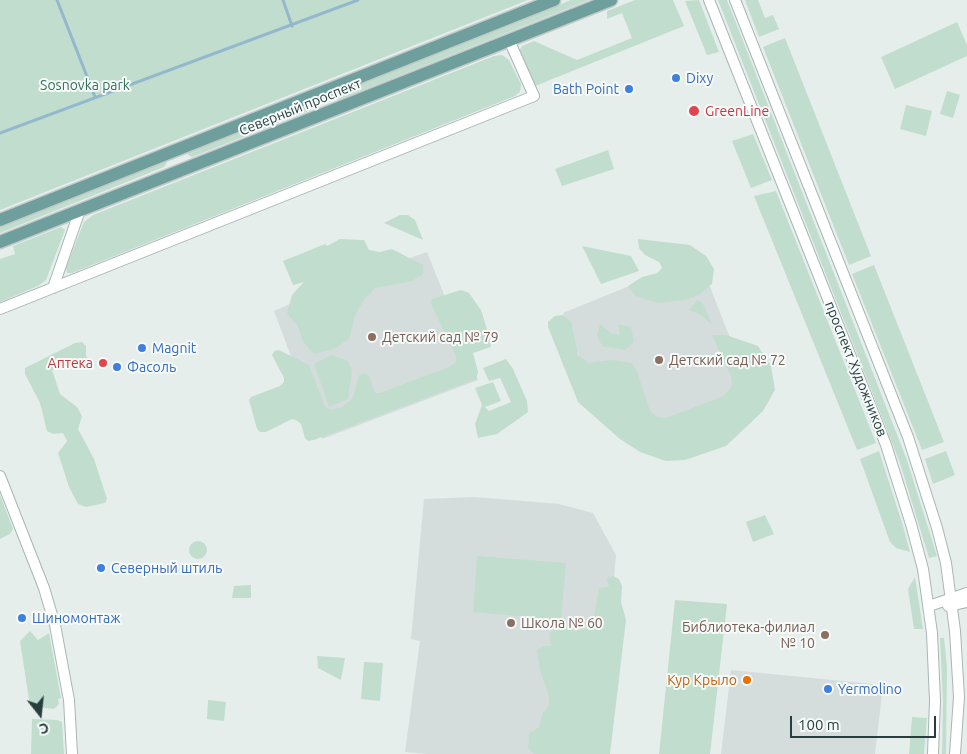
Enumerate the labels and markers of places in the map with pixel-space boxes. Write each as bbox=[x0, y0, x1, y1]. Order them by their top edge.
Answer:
place label: Dixy bbox=[686, 70, 713, 86]
marker: Dixy bbox=[670, 72, 682, 84]
place label: Bath Point bbox=[553, 81, 619, 97]
marker: Bath Point bbox=[623, 83, 635, 95]
place label: GreenLine bbox=[705, 103, 769, 119]
marker: GreenLine bbox=[687, 104, 701, 118]
place label: Детский сад № 79 bbox=[382, 329, 499, 345]
marker: Детский сад № 79 bbox=[366, 331, 378, 343]
place label: Magnit bbox=[152, 340, 196, 356]
marker: Magnit bbox=[136, 342, 148, 354]
place label: Детский сад № 72 bbox=[669, 352, 786, 368]
marker: Детский сад № 72 bbox=[653, 354, 665, 366]
place label: Аптека bbox=[48, 355, 93, 371]
marker: Аптека bbox=[97, 357, 109, 369]
place label: Фасоль bbox=[127, 359, 176, 375]
marker: Фасоль bbox=[111, 361, 123, 373]
place label: Северный штиль bbox=[111, 560, 222, 576]
marker: Северный штиль bbox=[95, 562, 107, 574]
place label: Шиномонтаж bbox=[32, 610, 121, 626]
marker: Шиномонтаж bbox=[16, 612, 28, 624]
place label: Школа № 60 bbox=[521, 615, 603, 631]
marker: Школа № 60 bbox=[505, 617, 517, 629]
place label: Библиотека-филиал № 10 bbox=[682, 619, 815, 652]
marker: Библиотека-филиал № 10 bbox=[819, 629, 831, 641]
place label: Кур Крыло bbox=[667, 672, 737, 688]
marker: Кур Крыло bbox=[741, 674, 753, 686]
place label: Yermolino bbox=[838, 681, 902, 697]
marker: Yermolino bbox=[822, 683, 834, 695]

